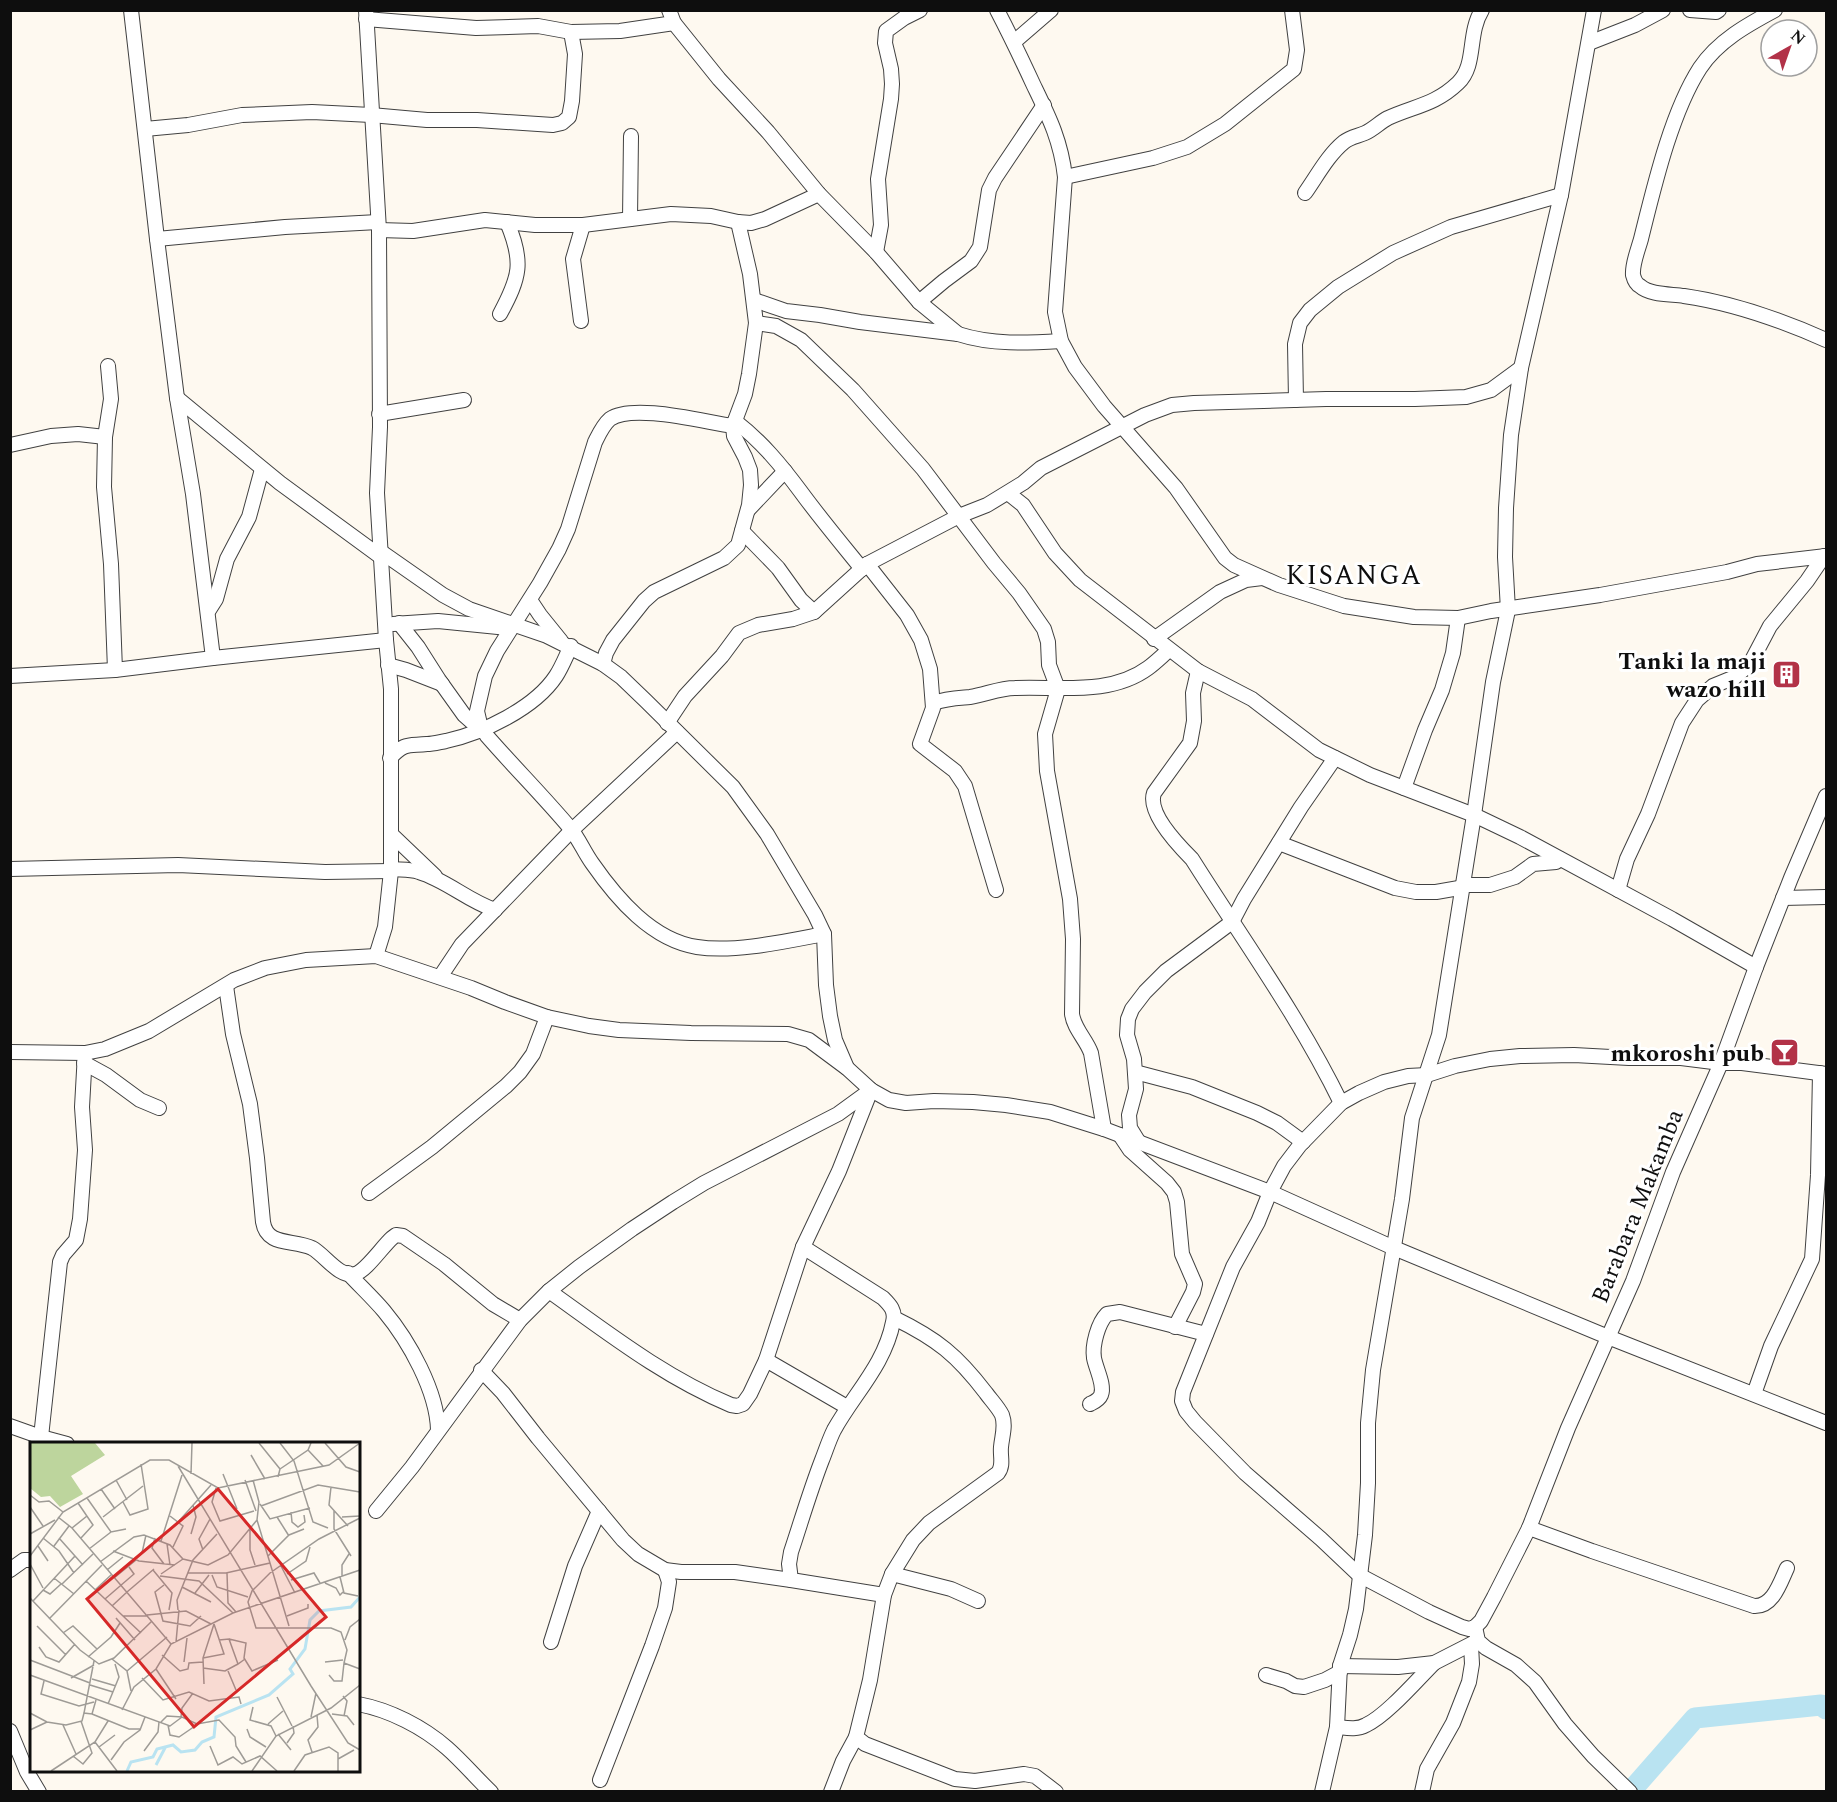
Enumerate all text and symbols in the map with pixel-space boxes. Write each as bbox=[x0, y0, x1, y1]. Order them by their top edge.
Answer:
north arrow bbox=[1759, 18, 1819, 78]
text: N bbox=[1785, 24, 1811, 51]
district label: KISANGA bbox=[1286, 555, 1422, 597]
place label: Tanki la maji wazo hill bbox=[1618, 644, 1766, 708]
building icon: Tanki la maji wazo hill bbox=[1771, 659, 1803, 691]
place label: mkoroshi pub bbox=[1610, 1036, 1764, 1072]
bar icon: mkoroshi pub bbox=[1769, 1037, 1801, 1069]
street label: Barabara Makamba bbox=[1583, 1104, 1693, 1309]
inset map bbox=[30, 1442, 360, 1772]

